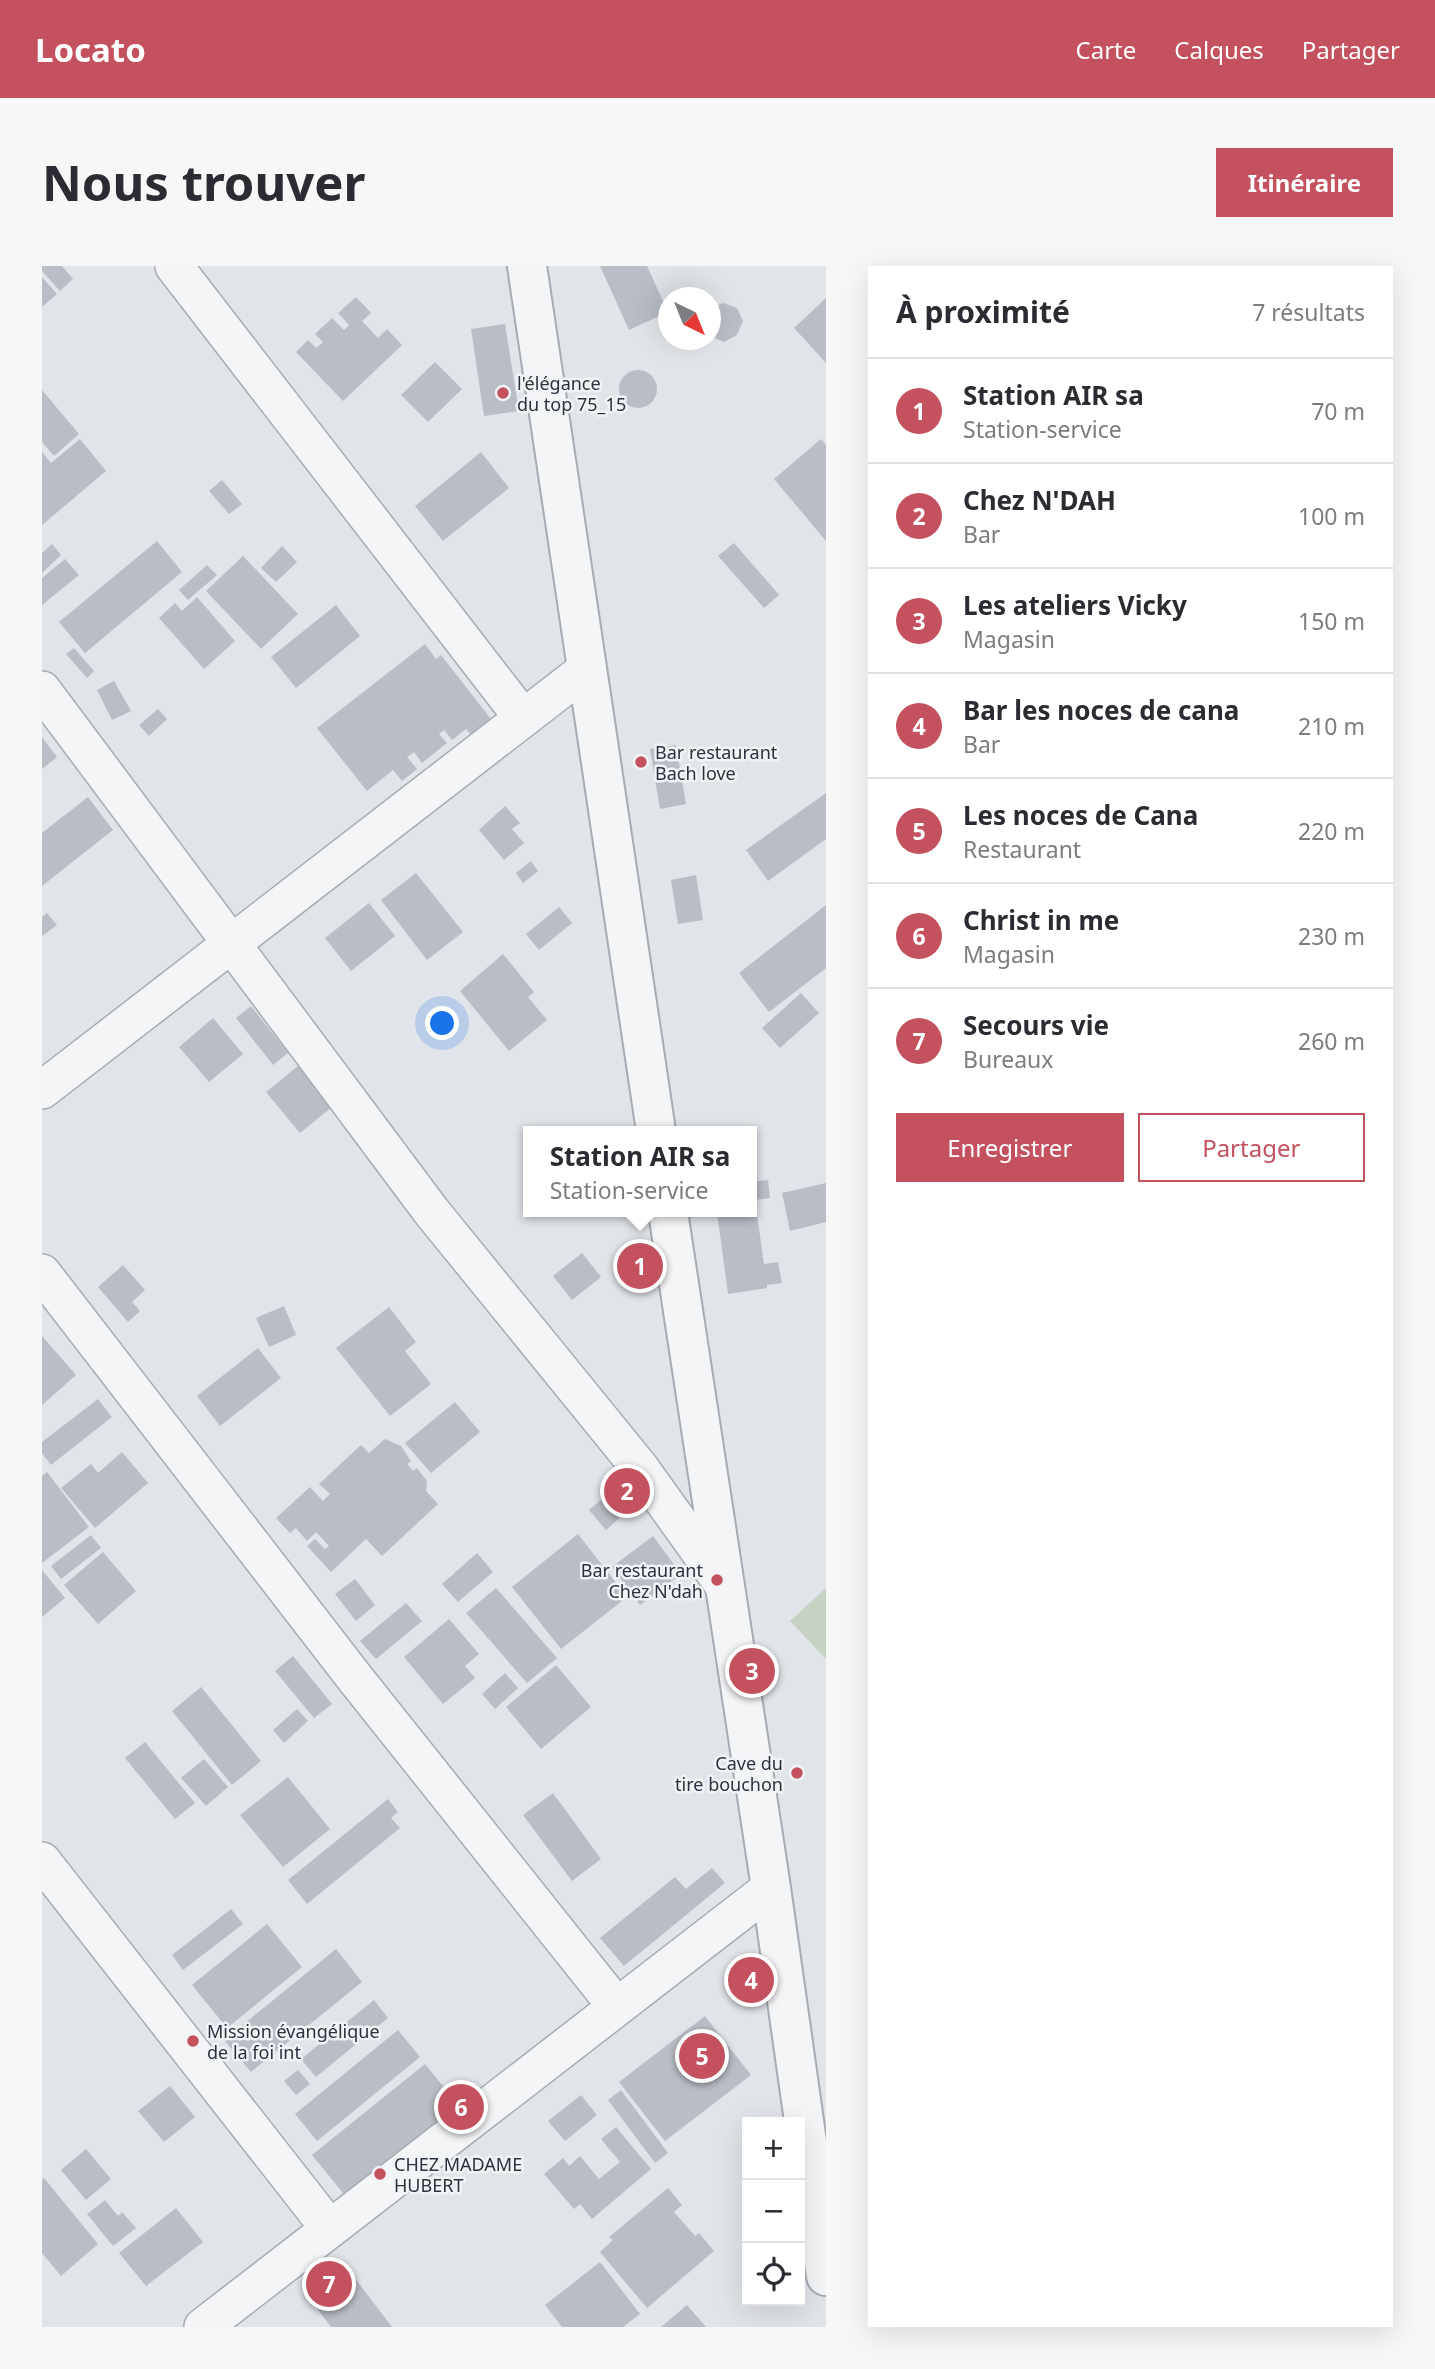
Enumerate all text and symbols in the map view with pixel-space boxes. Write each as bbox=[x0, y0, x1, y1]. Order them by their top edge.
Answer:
text: Locato bbox=[35, 27, 146, 72]
text: Carte bbox=[1076, 33, 1136, 66]
text: Calques bbox=[1174, 33, 1264, 66]
text: Partager bbox=[1302, 33, 1400, 66]
button: Itinéraire bbox=[1216, 148, 1393, 217]
text: Nous trouver bbox=[42, 149, 365, 215]
north arrow bbox=[658, 287, 721, 350]
text: À proximité bbox=[896, 291, 1070, 332]
text: 7 résultats bbox=[1252, 296, 1365, 328]
place label: l'élégance du top 75_15 bbox=[517, 371, 626, 416]
text: Station AIR sa bbox=[963, 377, 1144, 413]
marker: l'élégance du top 75_15 bbox=[495, 385, 511, 401]
text: 1 bbox=[912, 395, 926, 427]
text: 70 m bbox=[1311, 395, 1365, 427]
text: Station-service bbox=[963, 413, 1122, 445]
text: Chez N'DAH bbox=[963, 482, 1116, 518]
text: 2 bbox=[912, 500, 926, 532]
text: 100 m bbox=[1298, 500, 1365, 532]
text: Bar bbox=[963, 518, 1000, 550]
text: Les ateliers Vicky bbox=[963, 587, 1187, 623]
text: 3 bbox=[912, 605, 926, 637]
text: 150 m bbox=[1298, 605, 1365, 637]
text: Magasin bbox=[963, 623, 1055, 655]
text: Bar les noces de cana bbox=[963, 692, 1239, 728]
text: 4 bbox=[912, 710, 926, 742]
text: 210 m bbox=[1298, 710, 1365, 742]
text: Bar bbox=[963, 728, 1000, 760]
place label: Bar restaurant Bach love bbox=[655, 740, 778, 785]
marker: Bar restaurant Bach love bbox=[633, 754, 649, 770]
text: Les noces de Cana bbox=[963, 797, 1198, 833]
text: 5 bbox=[912, 815, 926, 847]
text: 220 m bbox=[1298, 815, 1365, 847]
text: Restaurant bbox=[963, 833, 1081, 865]
text: Christ in me bbox=[963, 902, 1119, 938]
text: 6 bbox=[912, 920, 926, 952]
text: 230 m bbox=[1298, 920, 1365, 952]
text: Magasin bbox=[963, 938, 1055, 970]
your location bbox=[425, 1006, 459, 1040]
text: Secours vie bbox=[963, 1007, 1109, 1043]
text: 7 bbox=[912, 1025, 926, 1057]
text: 260 m bbox=[1298, 1025, 1365, 1057]
text: Bureaux bbox=[963, 1043, 1053, 1075]
button: Enregistrer bbox=[896, 1113, 1124, 1182]
button: Partager bbox=[1138, 1113, 1365, 1182]
popup bbox=[523, 1126, 757, 1217]
text: Station AIR sa bbox=[550, 1138, 730, 1174]
text: Station-service bbox=[550, 1174, 708, 1206]
pin: 1 bbox=[617, 1240, 663, 1292]
pin: 2 bbox=[604, 1465, 650, 1517]
place label: Bar restaurant Chez N'dah bbox=[581, 1558, 703, 1603]
marker: Bar restaurant Chez N'dah bbox=[709, 1572, 725, 1588]
pin: 3 bbox=[729, 1645, 775, 1697]
place label: Cave du tire bouchon bbox=[675, 1751, 783, 1796]
marker: Cave du tire bouchon bbox=[789, 1765, 805, 1781]
pin: 4 bbox=[728, 1954, 774, 2006]
place label: Mission évangélique de la foi int bbox=[207, 2019, 380, 2064]
pin: 5 bbox=[679, 2030, 725, 2082]
marker: Mission évangélique de la foi int bbox=[185, 2033, 201, 2049]
pin: 6 bbox=[438, 2081, 484, 2133]
map controls bbox=[742, 2117, 805, 2306]
button: + bbox=[742, 2117, 805, 2180]
place label: CHEZ MADAME HUBERT bbox=[394, 2152, 522, 2197]
marker: CHEZ MADAME HUBERT bbox=[372, 2166, 388, 2182]
button: − bbox=[742, 2180, 805, 2243]
button: locate bbox=[742, 2243, 805, 2306]
pin: 7 bbox=[306, 2258, 352, 2310]

